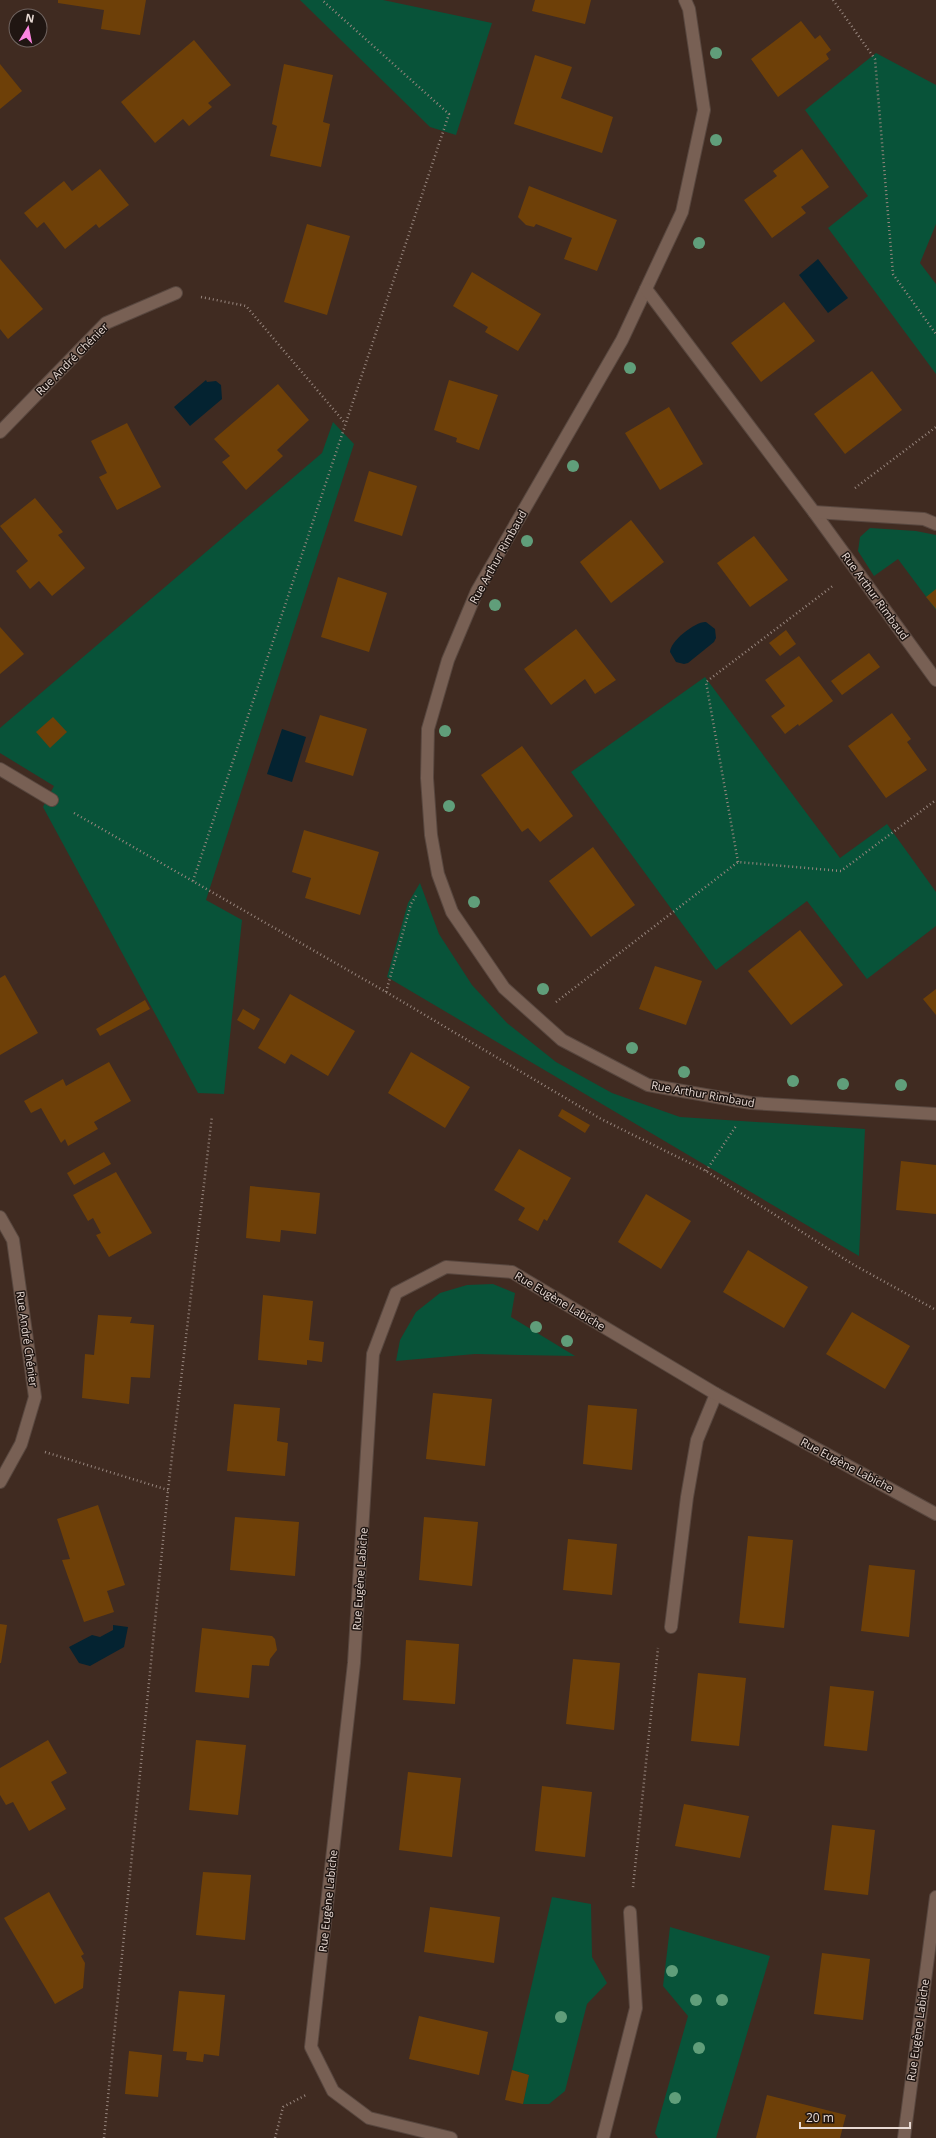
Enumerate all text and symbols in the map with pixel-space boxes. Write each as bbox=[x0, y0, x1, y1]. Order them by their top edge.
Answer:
north arrow bbox=[8, 8, 48, 48]
text: N bbox=[24, 9, 36, 26]
street label: Rue André Chénier bbox=[32, 319, 111, 398]
street label: Rue Arthur Rimbaud bbox=[466, 507, 530, 606]
street label: Rue Arthur Rimbaud bbox=[839, 549, 912, 643]
street label: Rue Arthur Rimbaud bbox=[650, 1077, 756, 1110]
street label: Rue Eugène Labiche bbox=[512, 1268, 608, 1334]
street label: Rue André Chénier bbox=[13, 1290, 42, 1388]
street label: Rue Eugène Labiche bbox=[798, 1434, 896, 1495]
street label: Rue Eugène Labiche bbox=[348, 1527, 371, 1631]
street label: Rue Eugène Labiche bbox=[315, 1849, 340, 1953]
street label: Rue Eugène Labiche bbox=[903, 1978, 932, 2082]
scale bar bbox=[800, 2104, 910, 2130]
text: 20 m bbox=[806, 2109, 834, 2126]

